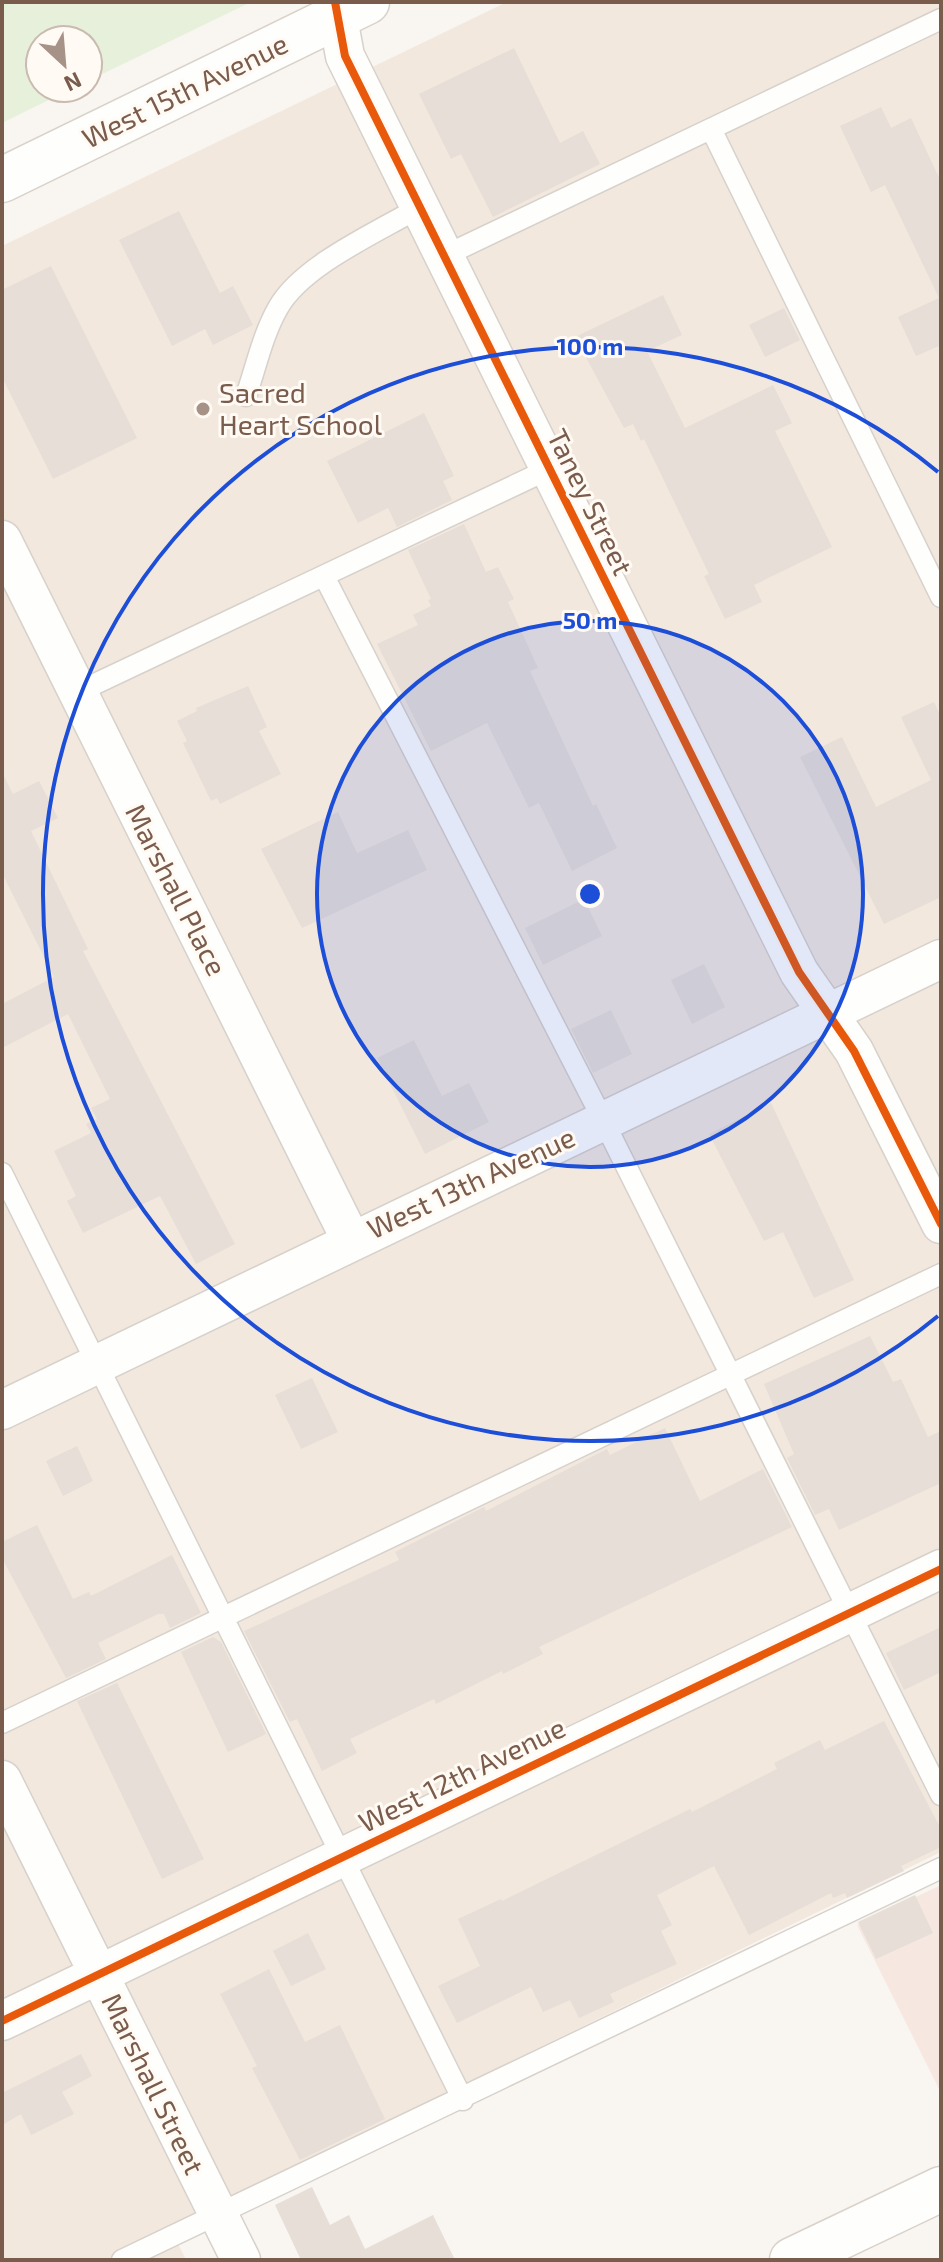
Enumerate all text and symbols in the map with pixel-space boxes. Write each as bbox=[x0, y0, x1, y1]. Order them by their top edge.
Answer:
north arrow bbox=[24, 24, 104, 104]
street label: West 15th Avenue bbox=[76, 26, 293, 155]
text: N bbox=[60, 68, 86, 98]
text: 100 m bbox=[557, 331, 623, 360]
place label: Sacred Heart School bbox=[219, 375, 383, 441]
marker: Sacred Heart School bbox=[194, 400, 212, 418]
street label: Taney Street bbox=[541, 423, 641, 580]
text: 50 m bbox=[563, 605, 617, 634]
street label: Marshall Place bbox=[119, 798, 235, 981]
centre of rings bbox=[576, 880, 604, 908]
street label: West 13th Avenue bbox=[361, 1119, 580, 1245]
street label: West 12th Avenue bbox=[353, 1709, 570, 1839]
street label: Marshall Street bbox=[95, 1988, 212, 2180]

